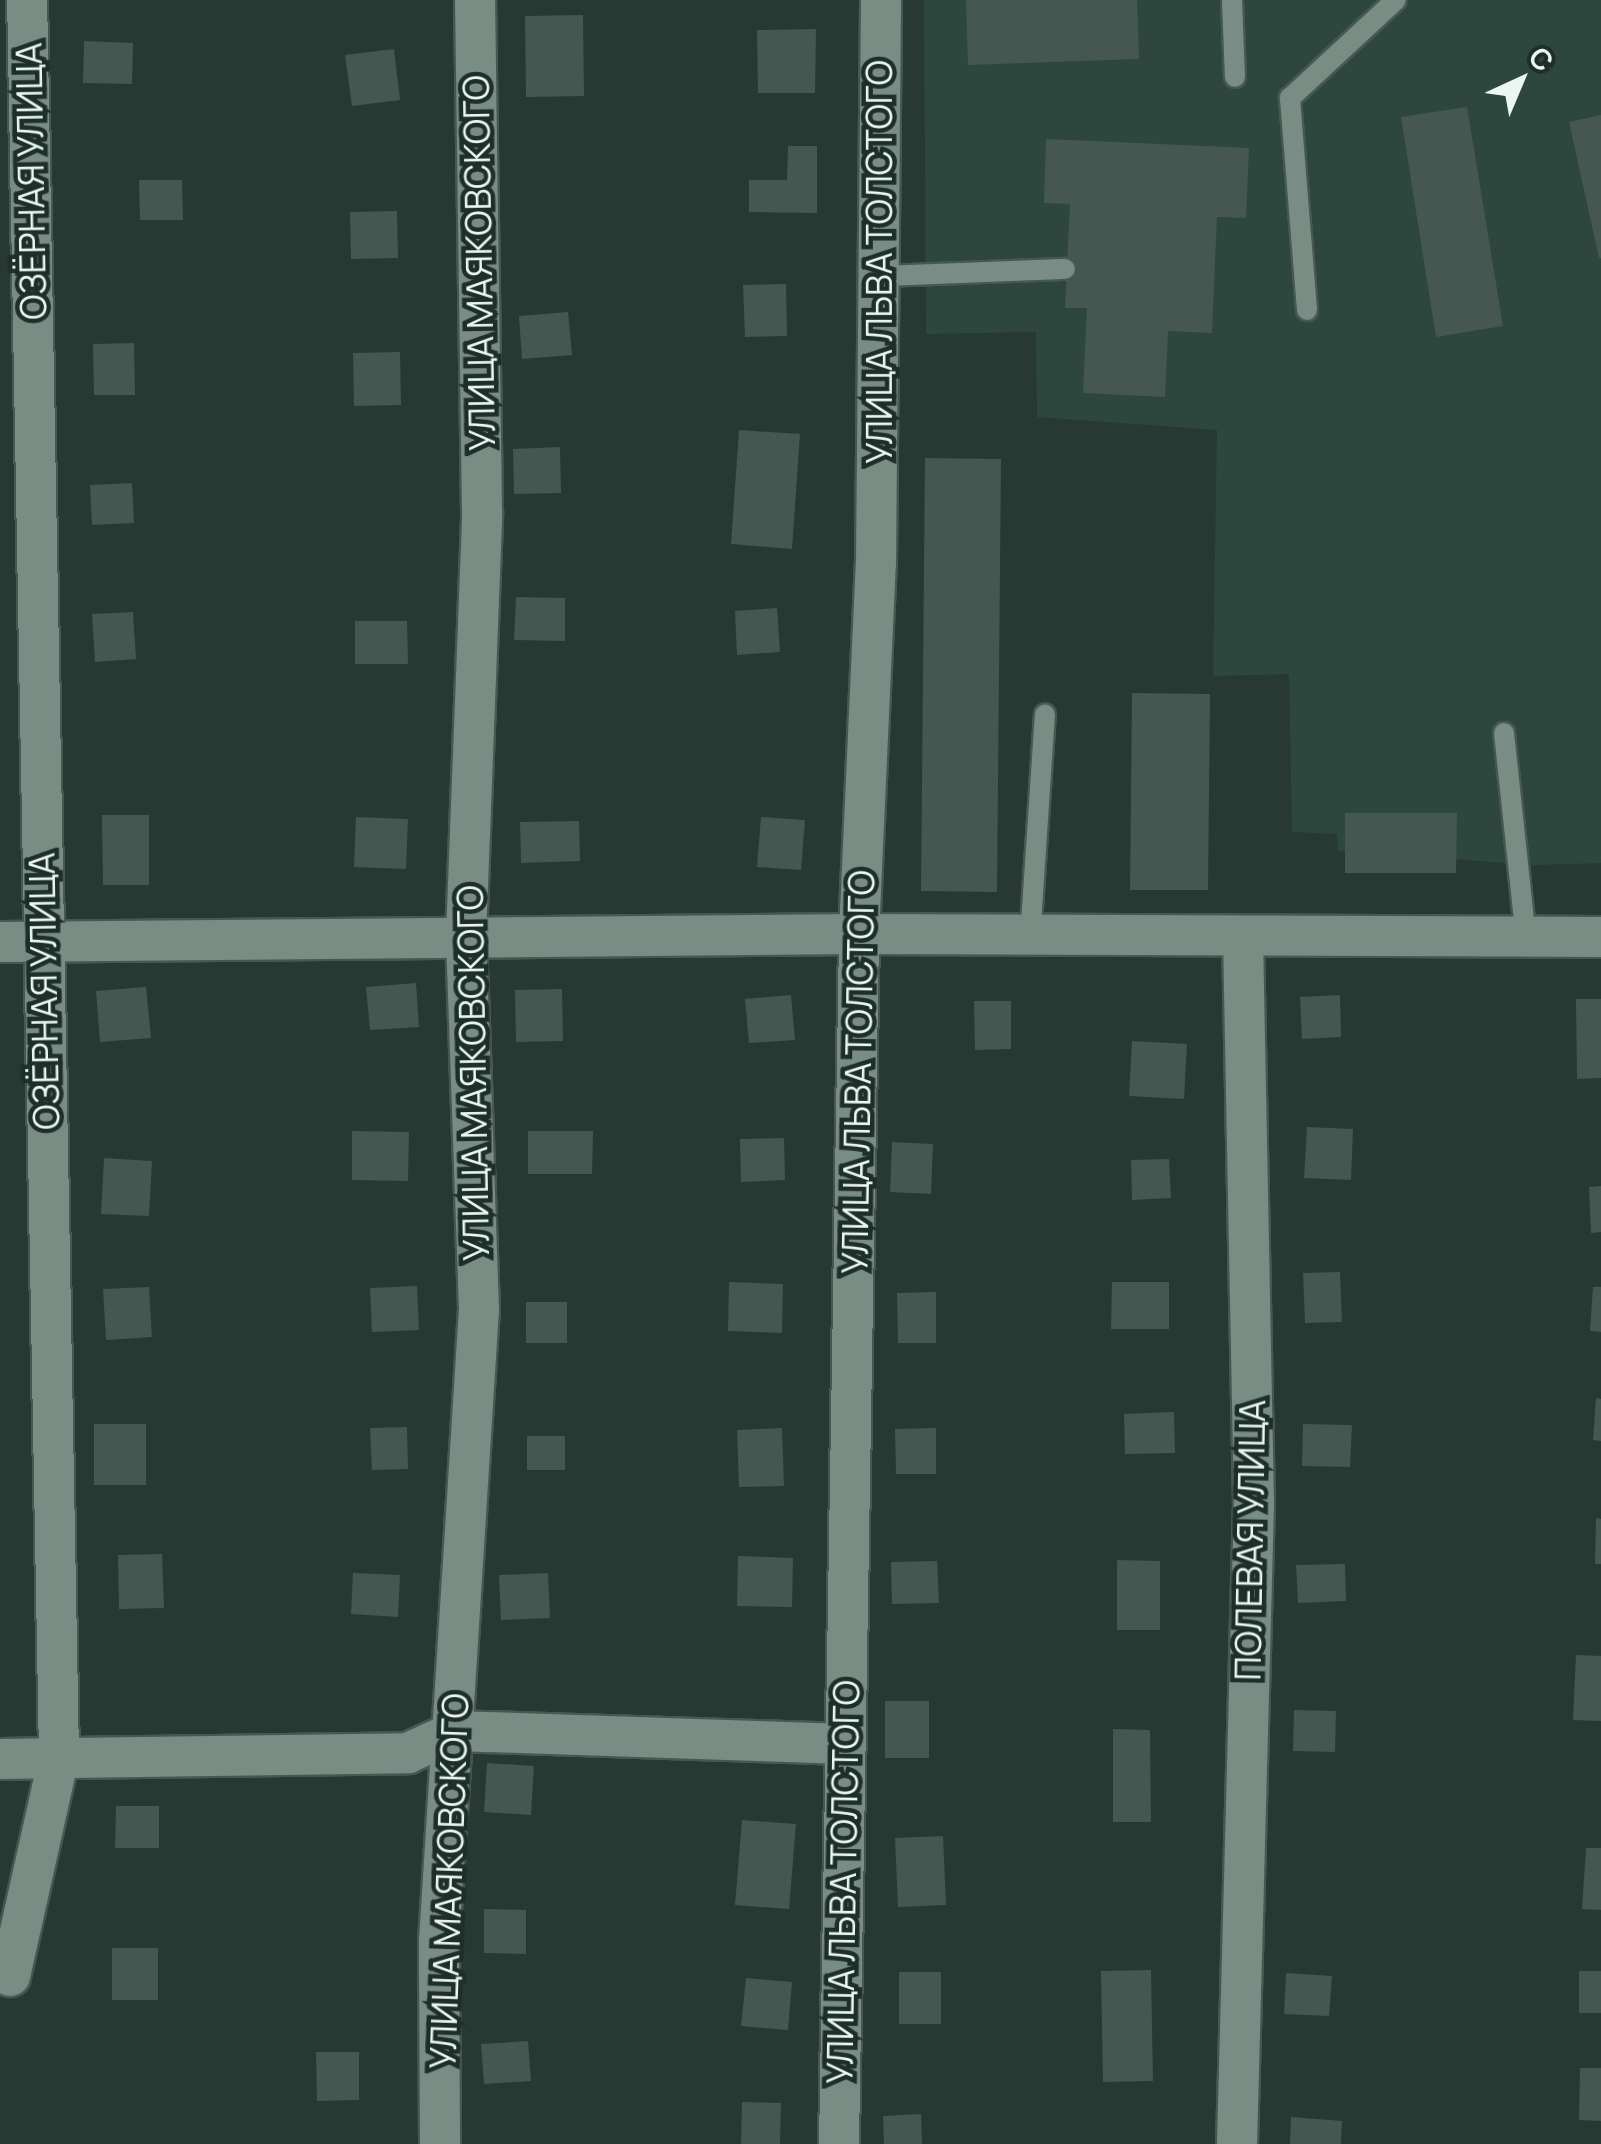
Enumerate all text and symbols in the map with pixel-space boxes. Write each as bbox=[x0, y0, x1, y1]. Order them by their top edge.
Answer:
north arrow bbox=[1471, 30, 1571, 130]
text: С bbox=[1521, 38, 1562, 79]
street label: ОЗЁРНАЯ УЛИЦА bbox=[8, 42, 54, 320]
street label: УЛИЦА ЛЬВА ТОЛСТОГО bbox=[858, 60, 900, 464]
street label: УЛИЦА МАЯКОВСКОГО bbox=[455, 75, 503, 451]
street label: ОЗЁРНАЯ УЛИЦА bbox=[21, 852, 67, 1130]
street label: УЛИЦА ЛЬВА ТОЛСТОГО bbox=[833, 870, 883, 1274]
street label: УЛИЦА МАЯКОВСКОГО bbox=[449, 885, 497, 1261]
street label: ПОЛЕВАЯ УЛИЦА bbox=[1227, 1399, 1273, 1681]
street label: УЛИЦА ЛЬВА ТОЛСТОГО bbox=[818, 1680, 868, 2084]
street label: УЛИЦА МАЯКОВСКОГО bbox=[421, 1692, 477, 2070]

